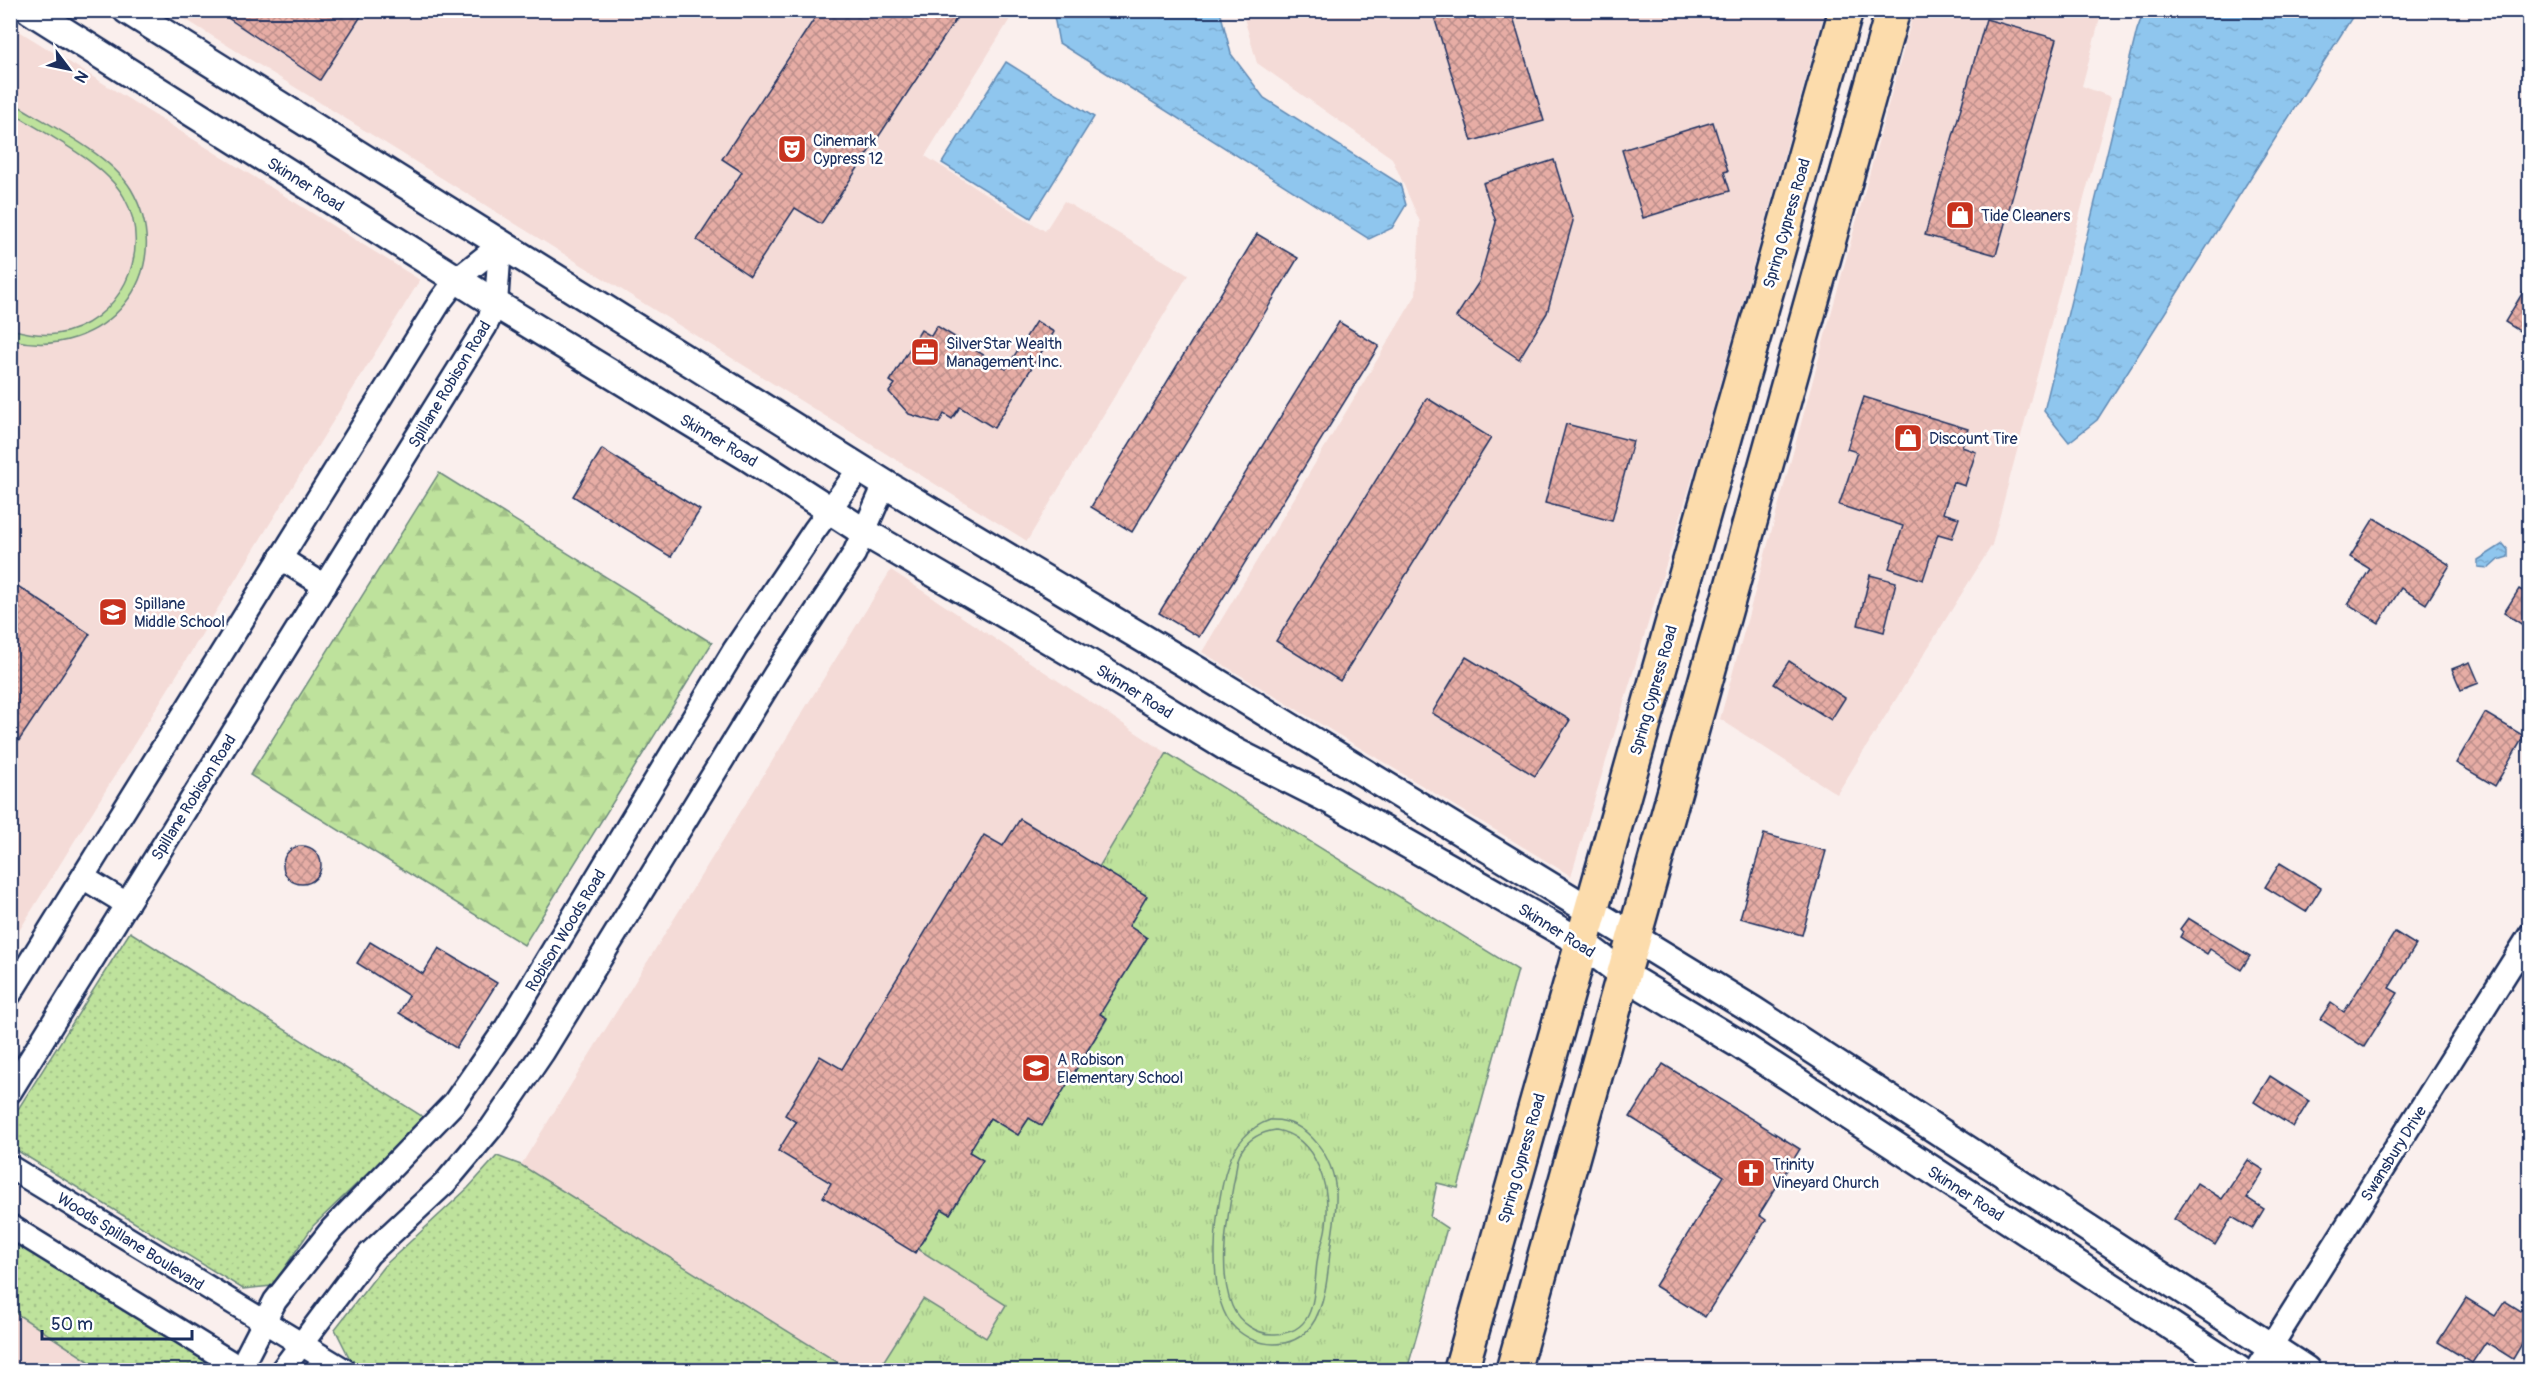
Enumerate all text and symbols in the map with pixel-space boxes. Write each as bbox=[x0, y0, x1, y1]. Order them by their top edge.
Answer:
north arrow bbox=[39, 39, 99, 99]
text: N bbox=[69, 67, 92, 86]
place label: Cinemark Cypress 12 bbox=[813, 131, 884, 169]
theatre icon: Cinemark Cypress 12 bbox=[776, 133, 808, 165]
street label: Skinner Road bbox=[263, 153, 348, 216]
street label: Spring Cypress Road bbox=[1759, 156, 1815, 291]
shop icon: Tide Cleaners bbox=[1944, 199, 1976, 231]
place label: Tide Cleaners bbox=[1981, 206, 2070, 226]
street label: Spillane Robison Road bbox=[404, 317, 496, 452]
place label: SilverStar Wealth Management Inc. bbox=[946, 334, 1063, 372]
office icon: SilverStar Wealth Management Inc. bbox=[909, 336, 941, 368]
street label: Skinner Road bbox=[676, 410, 761, 472]
shop icon: Discount Tire bbox=[1892, 422, 1924, 454]
place label: Discount Tire bbox=[1929, 429, 2018, 449]
place label: Spillane Middle School bbox=[134, 594, 225, 632]
school or university icon: Spillane Middle School bbox=[97, 596, 129, 628]
street label: Spring Cypress Road bbox=[1626, 623, 1682, 758]
street label: Skinner Road bbox=[1092, 660, 1177, 723]
street label: Spillane Robison Road bbox=[147, 731, 241, 864]
street label: Robison Woods Road bbox=[521, 866, 610, 995]
street label: Skinner Road bbox=[1514, 899, 1599, 962]
place label: A Robison Elementary School bbox=[1057, 1050, 1183, 1088]
school or university icon: A Robison Elementary School bbox=[1020, 1052, 1052, 1084]
street label: Spring Cypress Road bbox=[1494, 1091, 1550, 1226]
street label: Swansbury Drive bbox=[2356, 1102, 2431, 1205]
place label: Trinity Vineyard Church bbox=[1772, 1155, 1879, 1193]
church icon: Trinity Vineyard Church bbox=[1735, 1157, 1767, 1189]
street label: Skinner Road bbox=[1924, 1162, 2007, 1226]
street label: Woods Spillane Boulevard bbox=[53, 1189, 208, 1295]
scale bar bbox=[42, 1303, 192, 1341]
text: 50 m bbox=[51, 1313, 93, 1336]

